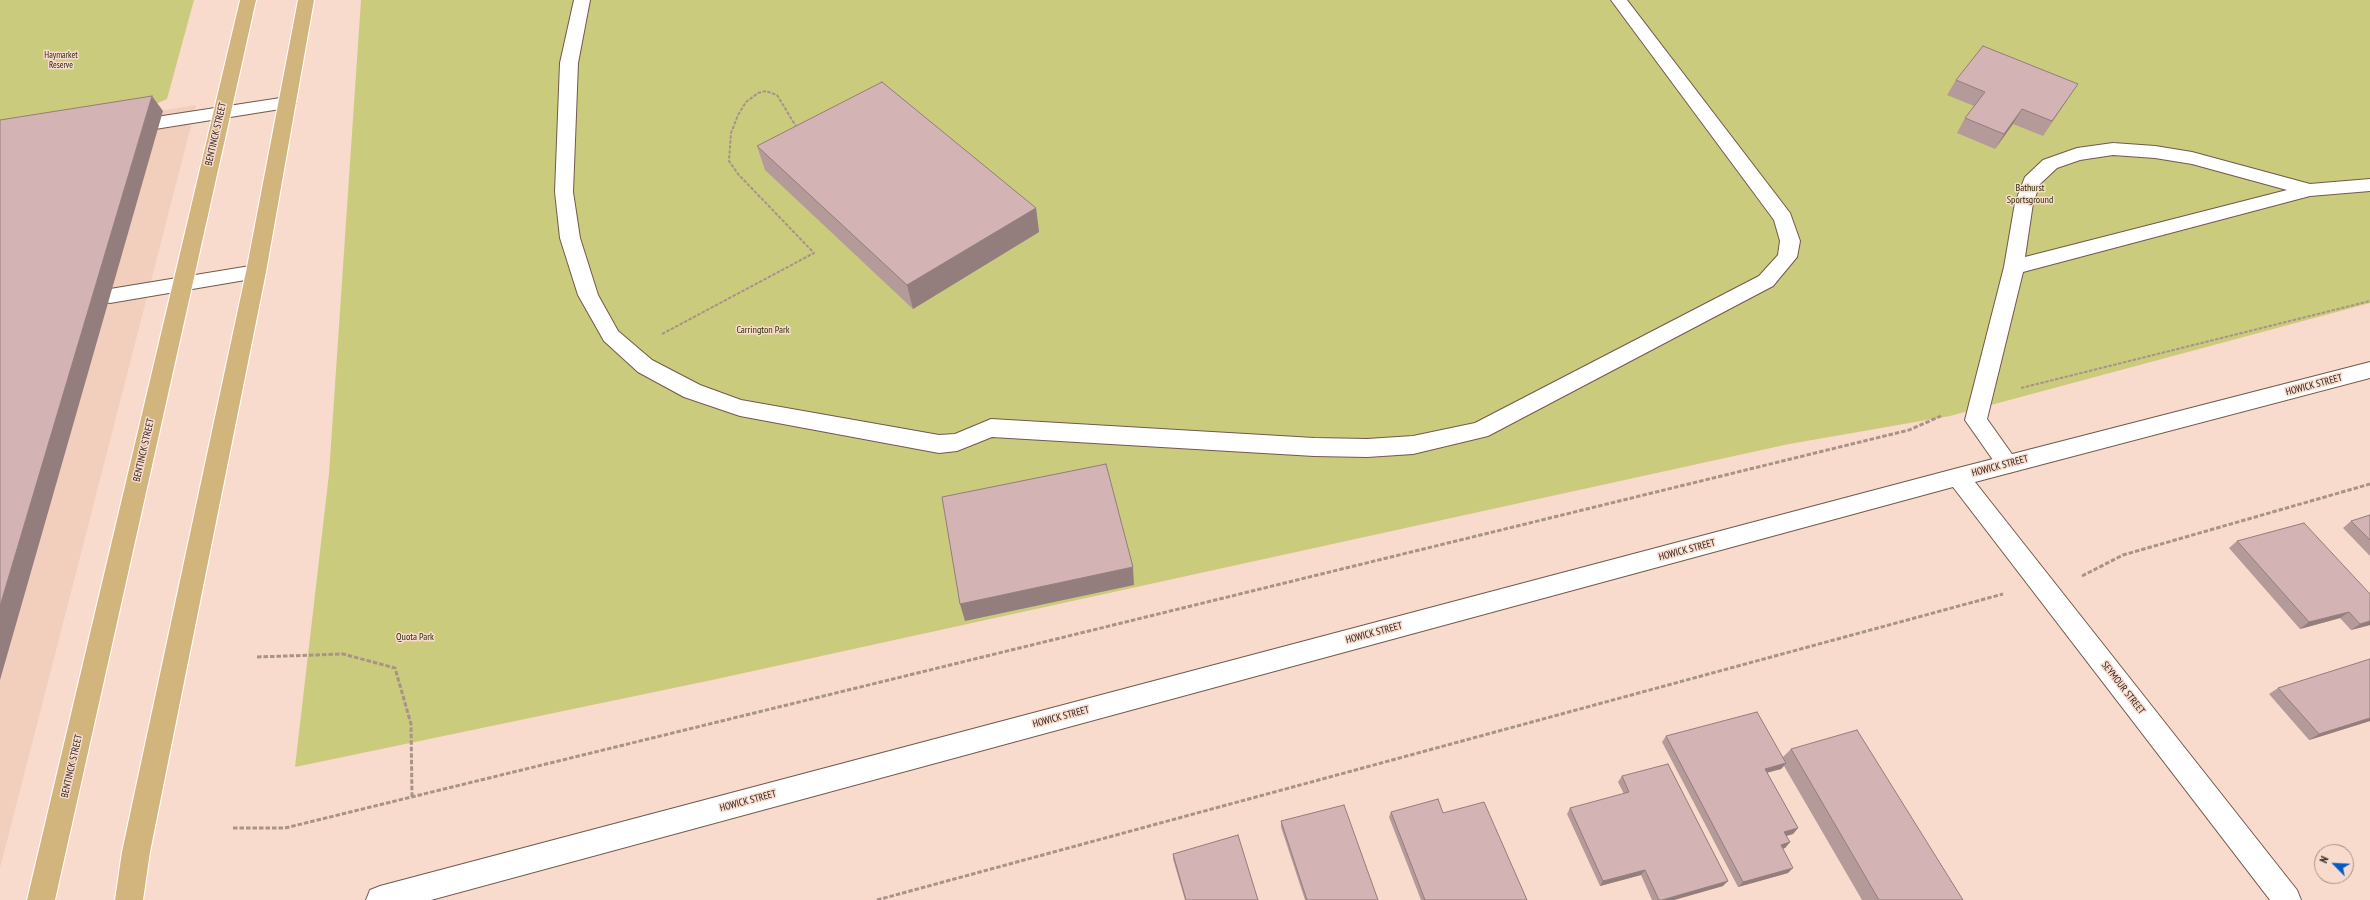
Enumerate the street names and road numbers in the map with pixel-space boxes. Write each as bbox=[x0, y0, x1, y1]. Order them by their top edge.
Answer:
street label: BENTINCK STREET bbox=[203, 101, 229, 167]
street label: HOWICK STREET bbox=[2284, 372, 2344, 398]
street label: BENTINCK STREET bbox=[131, 417, 157, 483]
street label: HOWICK STREET bbox=[1970, 453, 2030, 479]
street label: HOWICK STREET bbox=[1657, 537, 1717, 563]
street label: HOWICK STREET bbox=[1344, 620, 1404, 646]
street label: SEYMOUR STREET bbox=[2099, 659, 2147, 717]
street label: HOWICK STREET bbox=[1031, 704, 1091, 730]
street label: BENTINCK STREET bbox=[59, 733, 85, 799]
street label: HOWICK STREET bbox=[718, 788, 778, 814]

